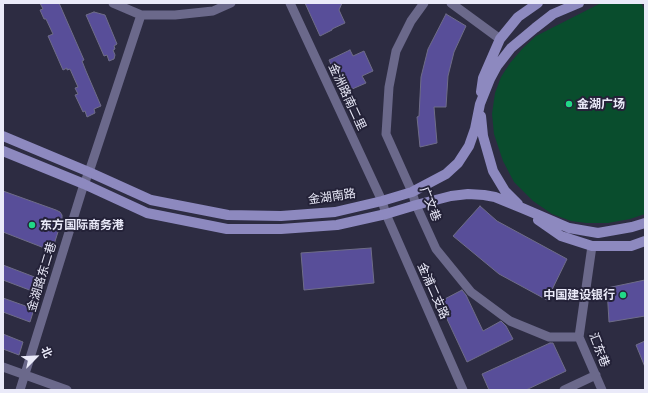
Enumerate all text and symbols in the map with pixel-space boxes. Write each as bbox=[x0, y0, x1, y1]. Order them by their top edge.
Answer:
street label: 金洲路南二里 bbox=[325, 61, 369, 133]
place label: 金湖广场 bbox=[577, 97, 625, 111]
marker: 金湖广场 bbox=[564, 99, 574, 109]
street label: 广文巷 bbox=[417, 185, 443, 223]
street label: 金湖南路 bbox=[307, 187, 357, 207]
place label: 东方国际商务港 bbox=[40, 218, 124, 232]
marker: 东方国际商务港 bbox=[27, 220, 37, 230]
street label: 金湖路东二巷 bbox=[25, 240, 59, 314]
street label: 金浦二支路 bbox=[414, 261, 452, 321]
place label: 中国建设银行 bbox=[543, 288, 615, 302]
marker: 中国建设银行 bbox=[618, 290, 628, 300]
street label: 汇东巷 bbox=[586, 331, 612, 369]
north arrow bbox=[16, 337, 56, 377]
text: 北 bbox=[38, 344, 56, 360]

